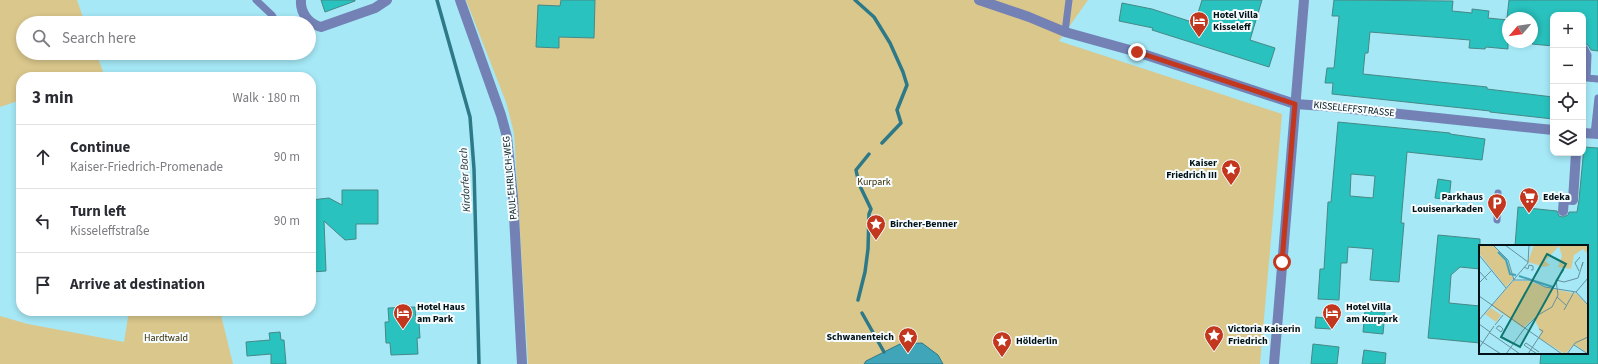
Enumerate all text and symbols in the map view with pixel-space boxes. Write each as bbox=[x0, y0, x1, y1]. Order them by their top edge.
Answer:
place label: Hotel Villa Kisseleff bbox=[1213, 8, 1258, 34]
hotel icon: Hotel Villa Kisseleff bbox=[1188, 10, 1210, 38]
north arrow bbox=[1502, 12, 1538, 48]
map controls bbox=[1550, 12, 1586, 156]
button: + bbox=[1550, 12, 1586, 48]
search box bbox=[16, 16, 316, 60]
icon: search bbox=[30, 27, 52, 49]
text: Search here bbox=[62, 28, 136, 49]
route end bbox=[1128, 43, 1146, 61]
button: − bbox=[1550, 48, 1586, 84]
button: locate bbox=[1550, 84, 1586, 120]
text: 3 min bbox=[32, 86, 73, 110]
text: Walk · 180 m bbox=[232, 89, 300, 107]
street label: KISSELEFFSTRASSE bbox=[1313, 98, 1395, 120]
button: layers bbox=[1550, 120, 1586, 156]
street label: PAUL-EHRLICH-WEG bbox=[499, 136, 521, 220]
text: Continue bbox=[70, 137, 130, 158]
icon: ahead bbox=[32, 146, 54, 168]
water label: Kirdorfer Bach bbox=[456, 147, 474, 213]
text: 90 m bbox=[274, 148, 300, 166]
place label: Kaiser Friedrich III bbox=[1166, 156, 1217, 182]
text: Kaiser-Friedrich-Promenade bbox=[70, 158, 223, 176]
place icon: Kaiser Friedrich III bbox=[1220, 158, 1242, 186]
park label: Kurpark bbox=[857, 175, 891, 189]
supermarket icon: Edeka bbox=[1518, 186, 1540, 214]
place label: Parkhaus Louisenarkaden bbox=[1412, 190, 1484, 216]
place label: Edeka bbox=[1543, 190, 1570, 204]
parking icon: Parkhaus Louisenarkaden bbox=[1486, 192, 1508, 220]
text: Turn left bbox=[70, 201, 126, 222]
icon: left bbox=[32, 210, 54, 232]
text: 90 m bbox=[274, 212, 300, 230]
place icon: Bircher-Benner bbox=[865, 213, 887, 241]
place label: Bircher-Benner bbox=[890, 217, 957, 231]
text: Kisseleffstraße bbox=[70, 222, 150, 240]
inset map bbox=[1479, 245, 1588, 354]
route start bbox=[1273, 253, 1291, 271]
icon: arrive bbox=[32, 274, 54, 296]
text: Arrive at destination bbox=[70, 274, 205, 295]
place label: Hotel Haus am Park bbox=[417, 300, 465, 326]
place label: Hotel Villa am Kurpark bbox=[1346, 300, 1398, 326]
hotel icon: Hotel Haus am Park bbox=[392, 302, 414, 330]
hotel icon: Hotel Villa am Kurpark bbox=[1321, 302, 1343, 330]
place label: Victoria Kaiserin Friedrich bbox=[1227, 322, 1301, 348]
place icon: Victoria Kaiserin Friedrich bbox=[1203, 324, 1225, 352]
place icon: Schwanenteich bbox=[897, 326, 919, 354]
place label: Schwanenteich bbox=[827, 330, 894, 344]
place icon: Hölderlin bbox=[991, 330, 1013, 358]
park label: Hardtwald bbox=[144, 331, 188, 345]
place label: Hölderlin bbox=[1016, 334, 1058, 348]

